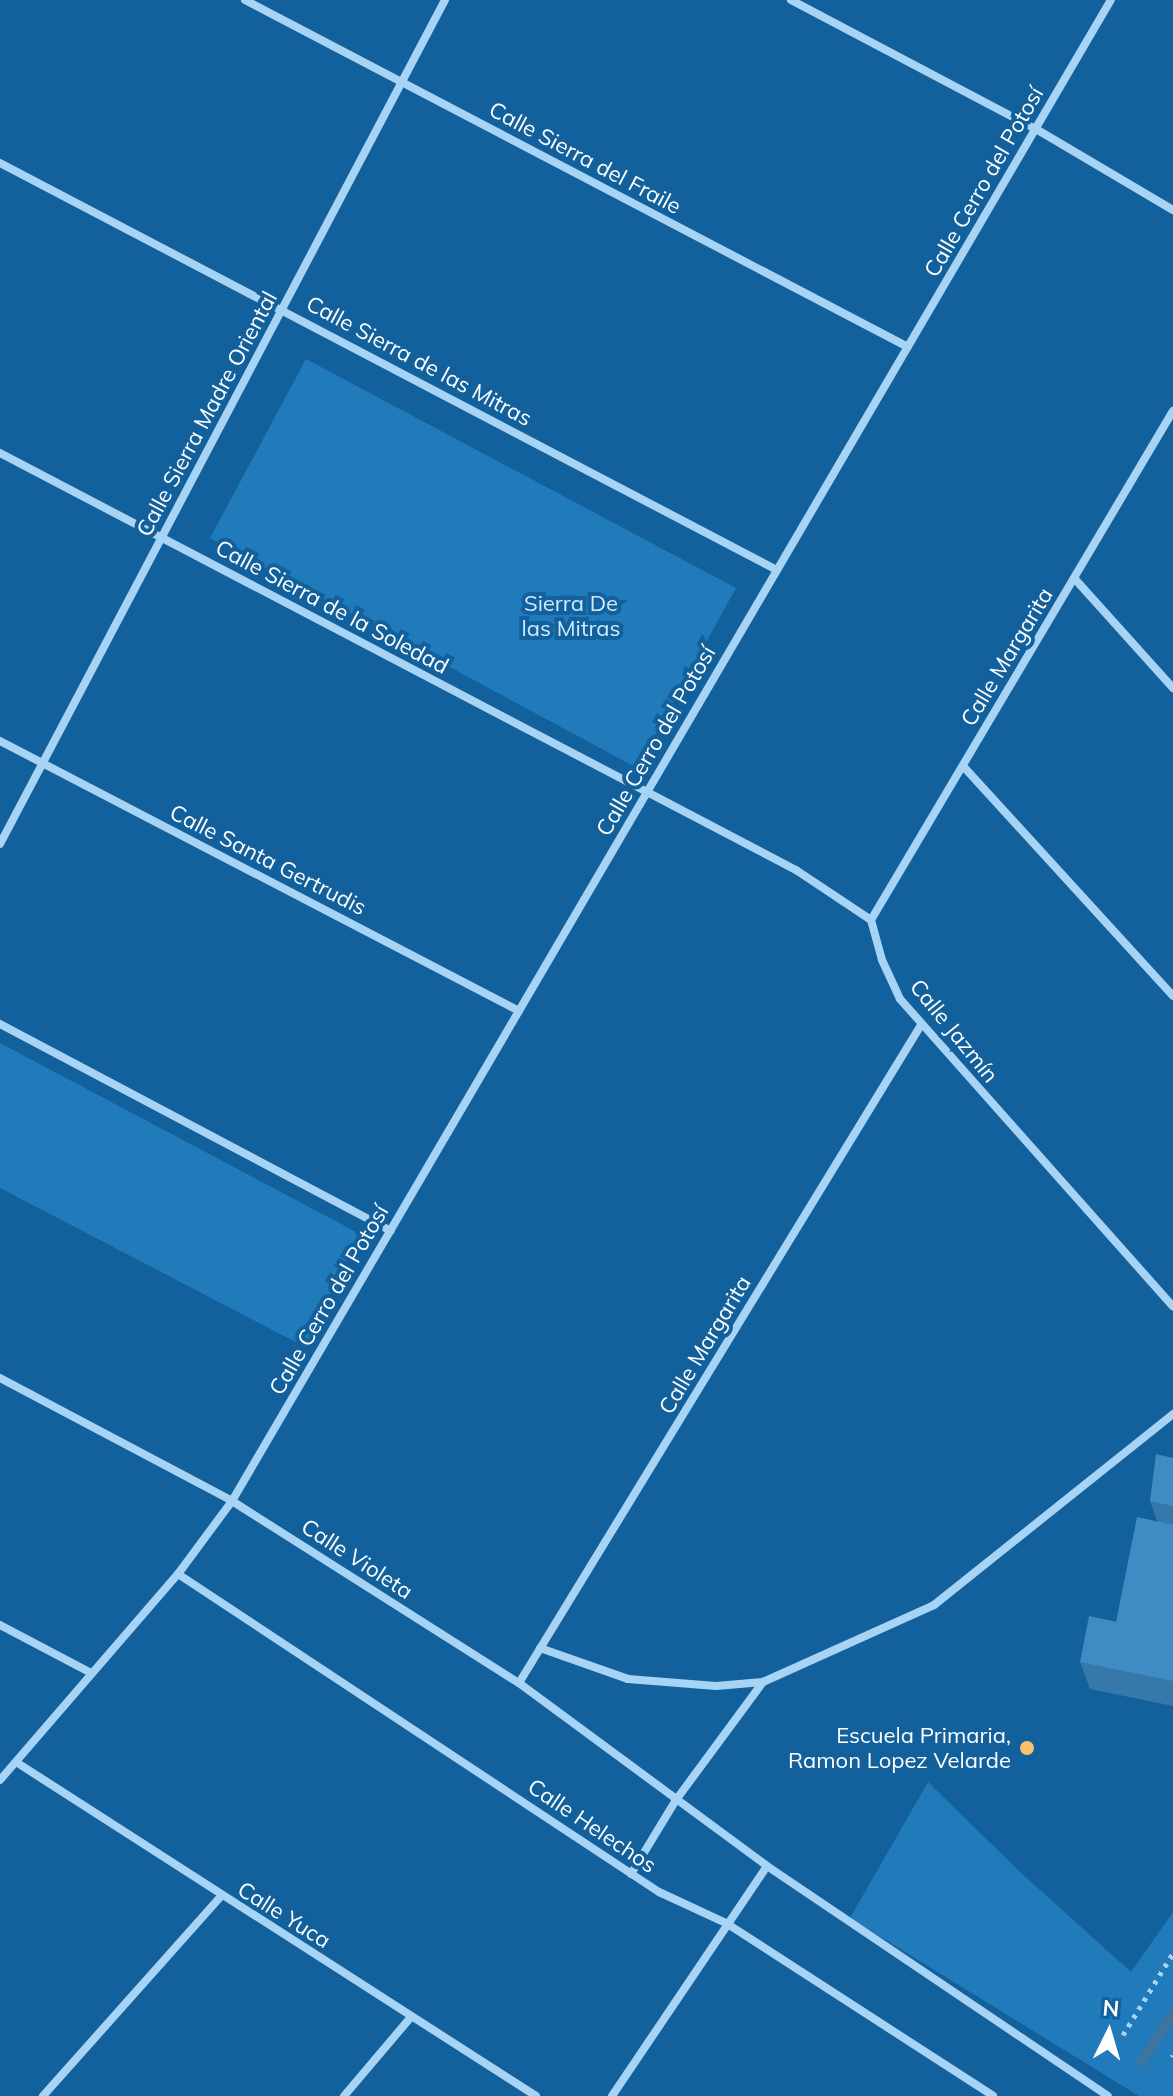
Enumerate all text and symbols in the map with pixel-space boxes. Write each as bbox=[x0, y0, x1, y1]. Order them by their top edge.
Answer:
street label: Calle Cerro del Potosí bbox=[919, 82, 1049, 282]
street label: Calle Sierra del Fraile bbox=[485, 96, 685, 220]
street label: Calle Sierra Madre Oriental bbox=[131, 287, 283, 541]
street label: Calle Sierra de las Mitras bbox=[302, 290, 536, 432]
street label: Calle Sierra de la Soledad bbox=[211, 534, 453, 680]
street label: Calle Margarita bbox=[955, 583, 1059, 731]
park label: Sierra De las Mitras bbox=[522, 590, 620, 642]
street label: Calle Cerro del Potosí bbox=[591, 641, 721, 841]
street label: Calle Santa Gertrudis bbox=[165, 799, 371, 921]
street label: Calle Jazmín bbox=[904, 974, 1004, 1088]
street label: Calle Cerro del Potosí bbox=[264, 1200, 394, 1400]
street label: Calle Margarita bbox=[653, 1271, 757, 1419]
street label: Calle Violeta bbox=[296, 1513, 418, 1605]
place label: Escuela Primaria, Ramon Lopez Velarde bbox=[788, 1722, 1011, 1774]
marker: Escuela Primaria, Ramon Lopez Velarde bbox=[1018, 1739, 1036, 1757]
street label: Calle Helechos bbox=[523, 1773, 661, 1879]
street label: Calle Yuca bbox=[233, 1876, 335, 1954]
north arrow bbox=[1069, 1992, 1149, 2072]
text: N bbox=[1102, 1993, 1121, 2023]

